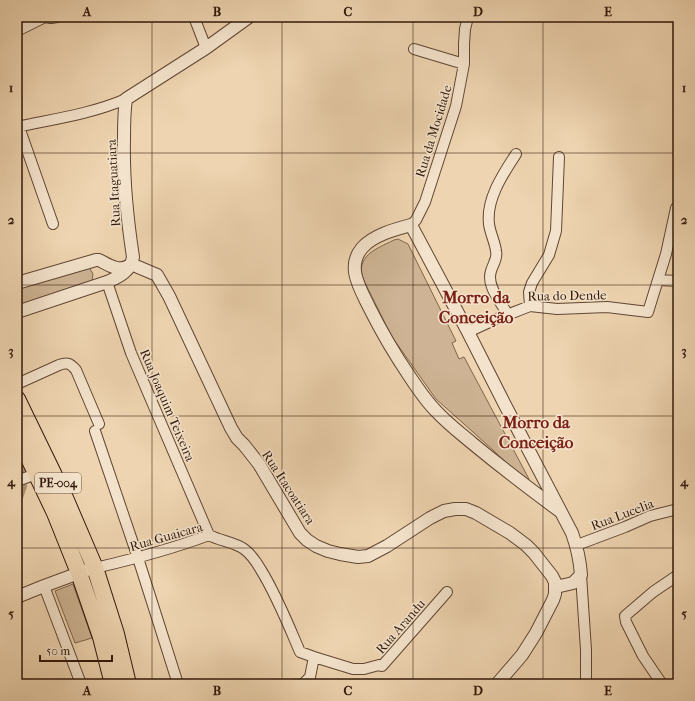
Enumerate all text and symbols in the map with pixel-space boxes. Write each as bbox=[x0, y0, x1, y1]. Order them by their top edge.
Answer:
text: A bbox=[82, 4, 92, 19]
text: B bbox=[213, 4, 222, 19]
text: C bbox=[344, 4, 353, 19]
text: D bbox=[473, 4, 483, 19]
text: E bbox=[604, 4, 612, 19]
text: 1 bbox=[9, 80, 14, 95]
text: 1 bbox=[682, 80, 687, 95]
street label: Rua da Mocidade bbox=[412, 83, 455, 179]
street label: Rua Itaguatiara bbox=[104, 138, 123, 227]
text: 2 bbox=[8, 212, 15, 227]
text: 2 bbox=[681, 212, 688, 227]
district label: Morro da Conceição bbox=[439, 287, 514, 328]
street label: Rua do Dende bbox=[527, 287, 607, 304]
text: 3 bbox=[8, 343, 14, 359]
text: 3 bbox=[681, 343, 687, 359]
street label: Rua Joaquim Teixeira bbox=[137, 347, 198, 464]
district label: Morro da Conceição bbox=[499, 412, 574, 453]
street label: Rua Itacoatiara bbox=[259, 447, 319, 528]
road number: PE-004 bbox=[35, 473, 81, 493]
text: 4 bbox=[6, 474, 16, 490]
text: 4 bbox=[679, 474, 689, 490]
street label: Rua Lucelia bbox=[589, 495, 657, 533]
street label: Rua Guaicara bbox=[128, 519, 205, 554]
street label: Rua Arandu bbox=[373, 596, 429, 657]
text: 5 bbox=[8, 606, 14, 621]
text: 5 bbox=[681, 606, 687, 621]
scale bar bbox=[40, 637, 112, 663]
text: 50 m bbox=[46, 644, 70, 658]
text: A bbox=[82, 683, 92, 698]
text: B bbox=[213, 683, 222, 698]
text: C bbox=[344, 683, 353, 698]
text: D bbox=[473, 683, 483, 698]
text: E bbox=[604, 683, 612, 698]

